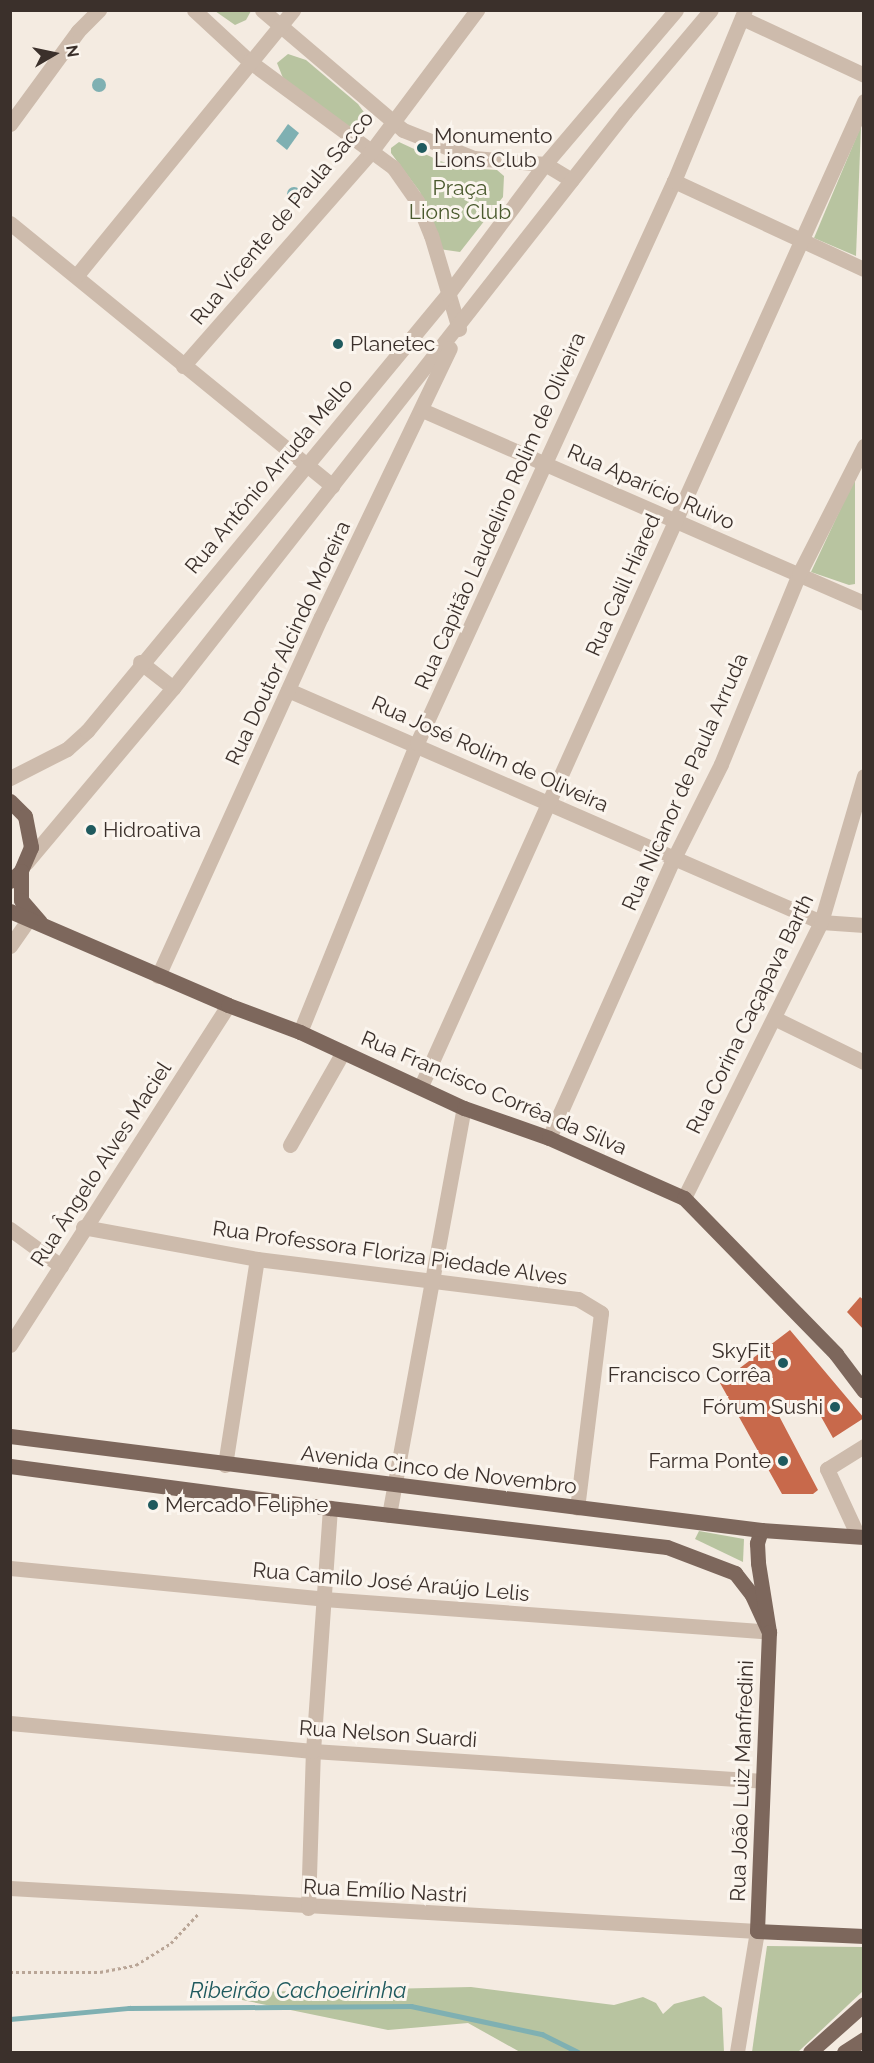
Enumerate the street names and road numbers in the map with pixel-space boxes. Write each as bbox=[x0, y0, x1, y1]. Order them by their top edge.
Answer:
street label: Rua Vicente de Paula Sacco bbox=[185, 106, 379, 330]
street label: Rua Capitão Laudelino Rolim de Oliveira bbox=[409, 328, 591, 694]
street label: Rua Antônio Arruda Mello bbox=[179, 373, 359, 579]
street label: Rua Aparício Ruivo bbox=[563, 439, 739, 535]
street label: Rua Calil Hiared bbox=[580, 510, 666, 660]
street label: Rua Doutor Alcindo Moreira bbox=[220, 516, 356, 770]
street label: Rua Nicanor de Paula Arruda bbox=[617, 649, 753, 915]
street label: Rua José Rolim de Oliveira bbox=[367, 690, 613, 818]
street label: Rua Corina Caçapava Barth bbox=[681, 890, 819, 1138]
street label: Rua Francisco Corrêa da Silva bbox=[357, 1025, 631, 1161]
street label: Rua Ângelo Alves Maciel bbox=[25, 1056, 177, 1272]
street label: Rua Professora Floriza Piedade Alves bbox=[211, 1216, 569, 1290]
street label: Avenida Cinco de Novembro bbox=[300, 1441, 578, 1499]
street label: Rua Camilo José Araújo Lelis bbox=[251, 1557, 531, 1607]
street label: Rua João Luiz Manfredini bbox=[725, 1660, 759, 1902]
street label: Rua Nelson Suardi bbox=[298, 1715, 478, 1753]
street label: Rua Emílio Nastri bbox=[302, 1874, 468, 1908]

